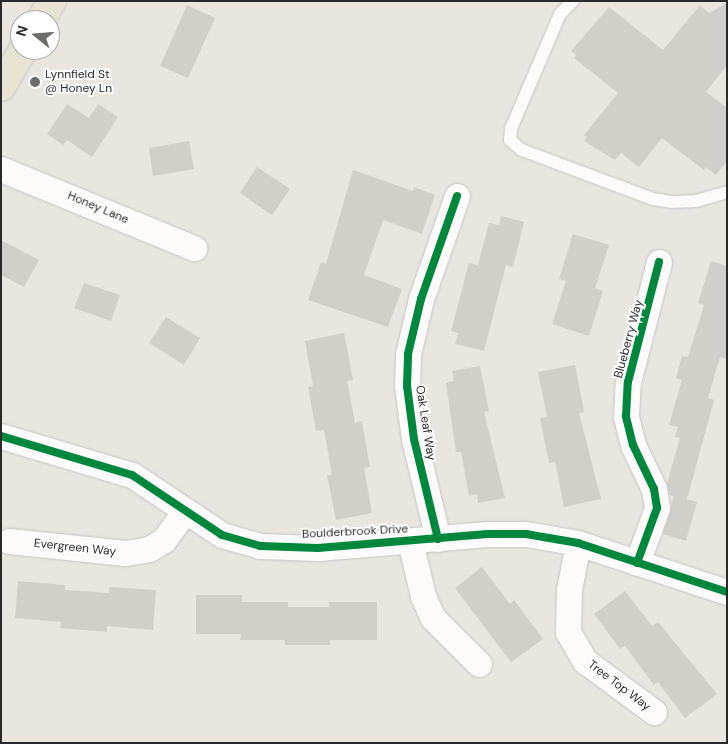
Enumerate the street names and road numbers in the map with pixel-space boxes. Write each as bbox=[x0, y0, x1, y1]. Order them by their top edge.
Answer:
street label: Honey Lane bbox=[65, 189, 131, 227]
street label: Blueberry Way bbox=[612, 298, 646, 380]
street label: Oak Leaf Way bbox=[412, 384, 438, 462]
street label: Boulderbrook Drive bbox=[302, 522, 408, 542]
street label: Evergreen Way bbox=[33, 537, 117, 559]
street label: Tree Top Way bbox=[585, 658, 653, 714]

